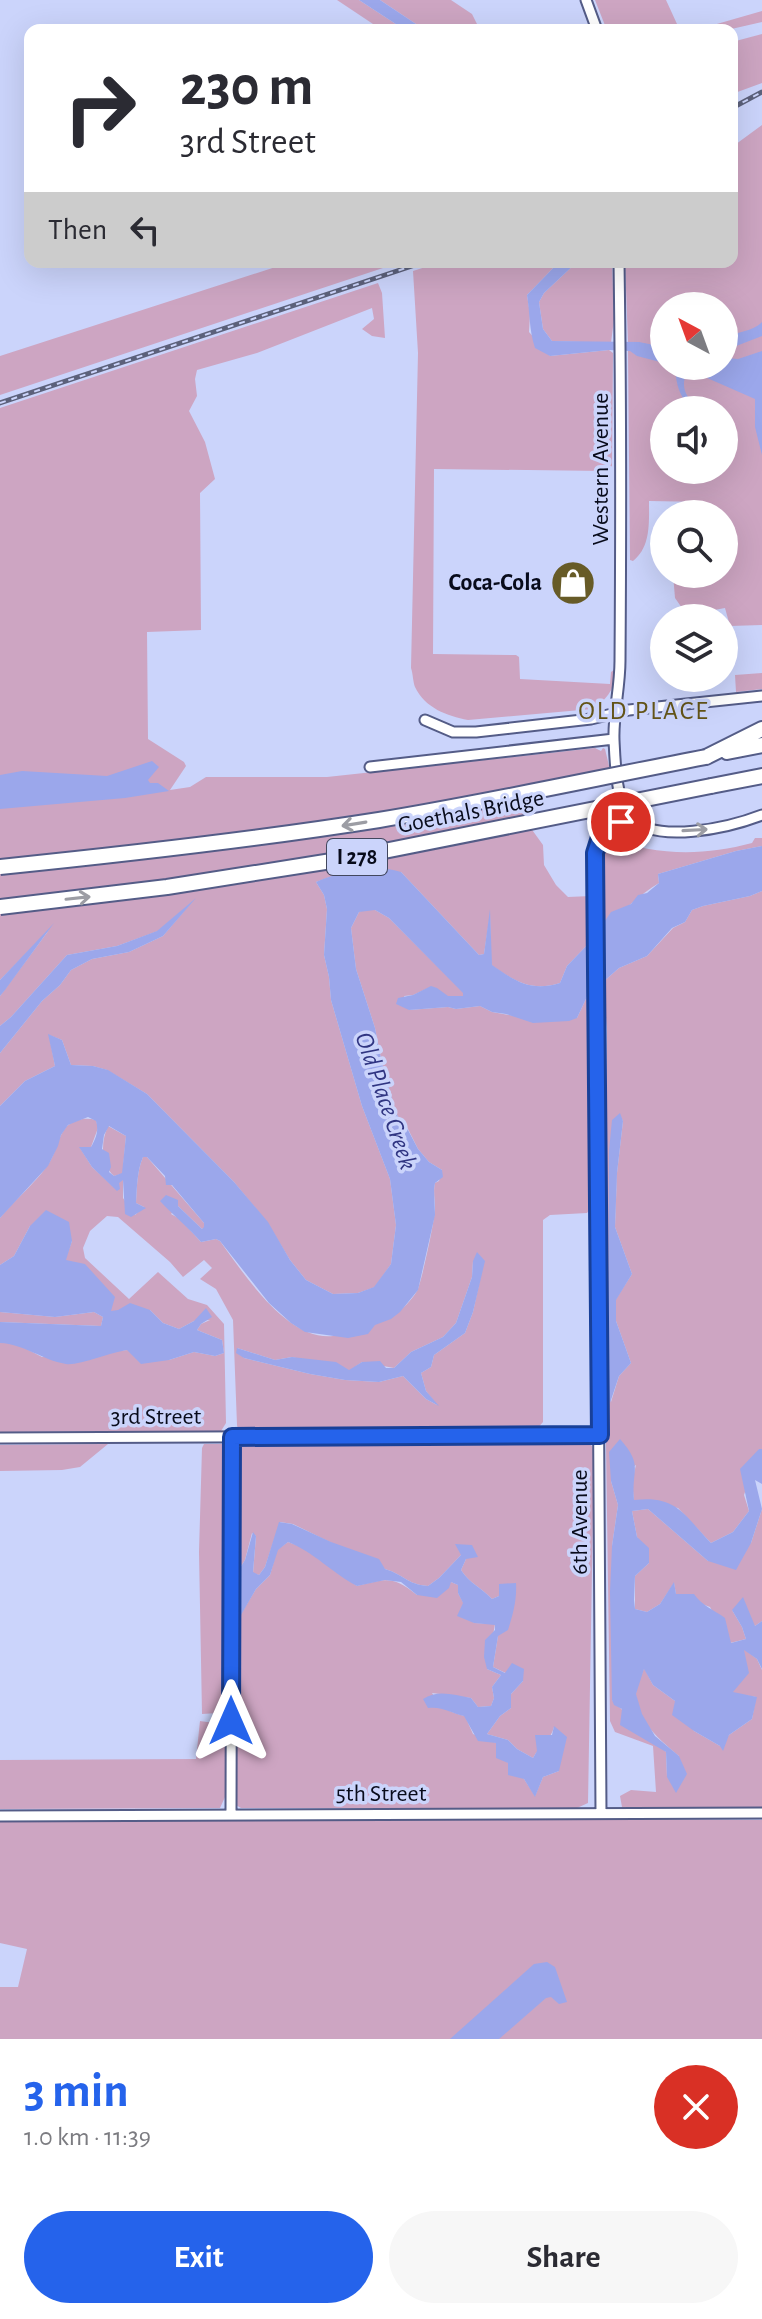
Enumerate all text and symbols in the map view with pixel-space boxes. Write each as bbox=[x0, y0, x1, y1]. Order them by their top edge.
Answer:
icon: right bbox=[48, 56, 152, 160]
text: 230 m bbox=[180, 59, 313, 115]
text: 3rd Street bbox=[180, 124, 316, 160]
icon: left bbox=[123, 208, 167, 252]
text: Then bbox=[48, 215, 107, 245]
north arrow bbox=[650, 292, 738, 380]
map controls bbox=[650, 292, 738, 692]
street label: Western Avenue bbox=[589, 393, 613, 545]
button: sound bbox=[650, 396, 738, 484]
button: search bbox=[650, 500, 738, 588]
shop icon: Coca-Cola bbox=[549, 559, 597, 607]
place label: Coca-Cola bbox=[449, 571, 542, 595]
button: layers bbox=[650, 604, 738, 692]
district label: OLD PLACE bbox=[578, 698, 710, 724]
street label: Goethals Bridge bbox=[396, 786, 546, 838]
pin bbox=[587, 788, 655, 856]
icon: arrive bbox=[599, 800, 643, 844]
one-way arrow bbox=[342, 817, 368, 832]
one-way arrow bbox=[681, 822, 708, 837]
road number: I 278 bbox=[327, 839, 387, 875]
one-way arrow bbox=[64, 890, 90, 905]
water label: Old Place Creek bbox=[350, 1029, 422, 1173]
street label: 3rd Street bbox=[111, 1405, 202, 1429]
street label: 6th Avenue bbox=[568, 1469, 592, 1575]
position arrow bbox=[189, 1679, 273, 1763]
street label: 5th Street bbox=[336, 1782, 427, 1806]
button: close bbox=[654, 2065, 738, 2149]
text: 3 min bbox=[24, 2068, 129, 2116]
text: 1.0 km · 11:39 bbox=[24, 2124, 151, 2150]
button: Exit bbox=[24, 2211, 373, 2303]
button: Share bbox=[389, 2211, 738, 2303]

